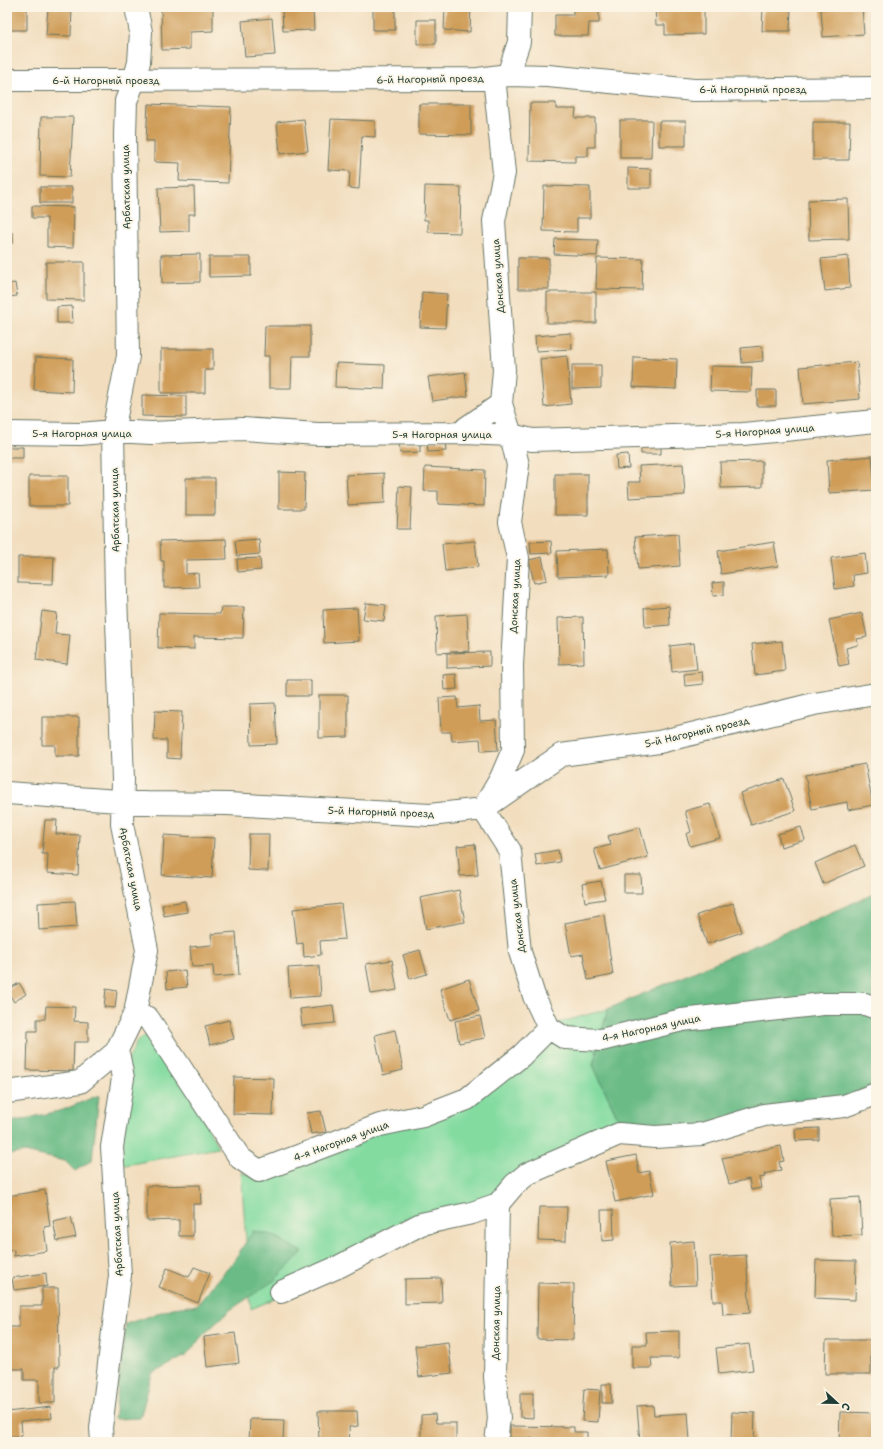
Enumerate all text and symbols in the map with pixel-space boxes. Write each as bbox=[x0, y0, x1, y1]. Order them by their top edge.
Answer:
street label: 6-й Нагорный проезд bbox=[376, 72, 484, 86]
street label: 6-й Нагорный проезд bbox=[52, 74, 160, 87]
street label: 6-й Нагорный проезд bbox=[699, 83, 807, 96]
street label: Арбатская улица bbox=[119, 144, 133, 230]
street label: Донская улица bbox=[489, 238, 507, 314]
street label: 5-я Нагорная улица bbox=[715, 421, 816, 441]
street label: 5-я Нагорная улица bbox=[32, 427, 132, 440]
street label: 5-я Нагорная улица bbox=[392, 428, 492, 441]
street label: Арбатская улица bbox=[108, 467, 122, 553]
street label: Донская улица bbox=[507, 558, 523, 634]
street label: 5-й Нагорный проезд bbox=[644, 714, 751, 750]
street label: 5-й Нагорный проезд bbox=[328, 804, 435, 820]
street label: Арбатская улица bbox=[117, 826, 146, 913]
street label: Донская улица bbox=[506, 877, 528, 954]
street label: 4-я Нагорная улица bbox=[601, 1011, 702, 1045]
street label: 4-я Нагорная улица bbox=[292, 1117, 391, 1164]
street label: Арбатская улица bbox=[108, 1191, 126, 1277]
street label: Донская улица bbox=[489, 1285, 503, 1360]
north arrow bbox=[817, 1383, 857, 1423]
text: С bbox=[837, 1401, 854, 1413]

